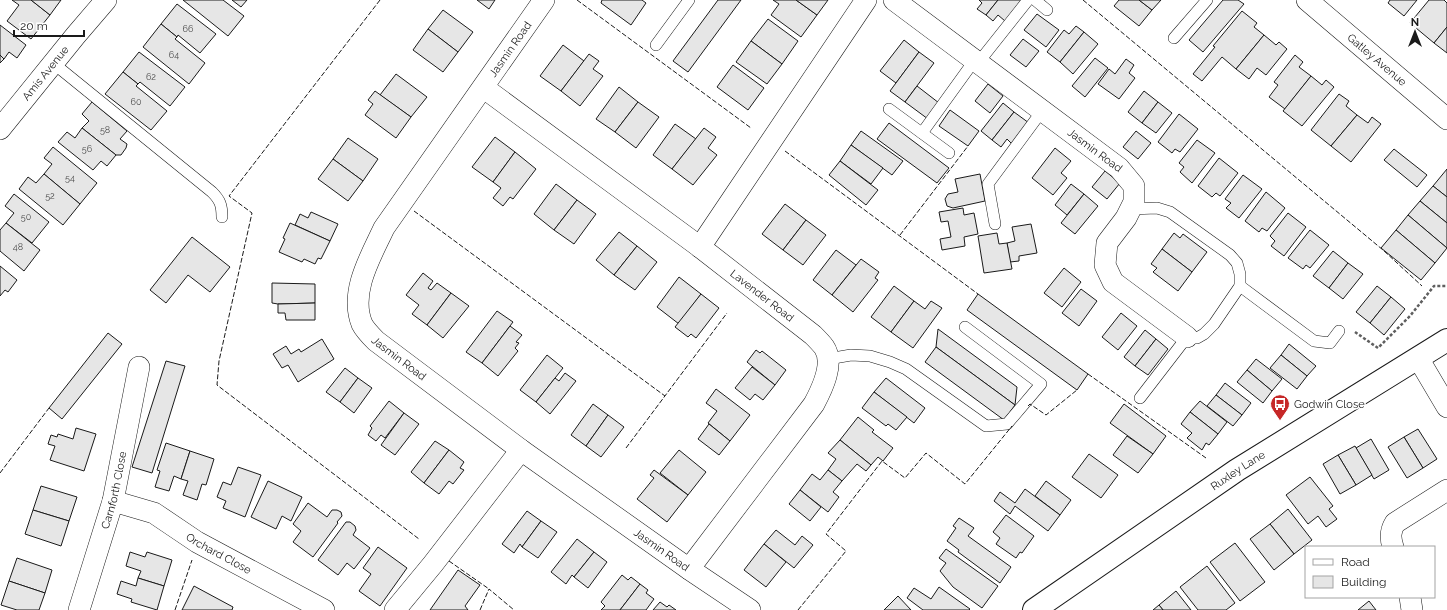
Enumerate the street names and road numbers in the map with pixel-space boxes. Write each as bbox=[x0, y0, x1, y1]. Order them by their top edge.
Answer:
street label: Jasmin Road bbox=[487, 19, 534, 79]
street label: Gatley Avenue bbox=[1345, 31, 1409, 89]
street label: Amis Avenue bbox=[20, 43, 72, 103]
street label: Jasmin Road bbox=[1065, 126, 1125, 175]
street label: Lavender Road bbox=[728, 267, 796, 325]
street label: Jasmin Road bbox=[369, 334, 429, 383]
street label: Ruxley Lane bbox=[1208, 448, 1268, 493]
street label: Carnforth Close bbox=[99, 450, 130, 531]
street label: Jasmin Road bbox=[631, 526, 692, 574]
street label: Orchard Close bbox=[183, 530, 254, 577]

